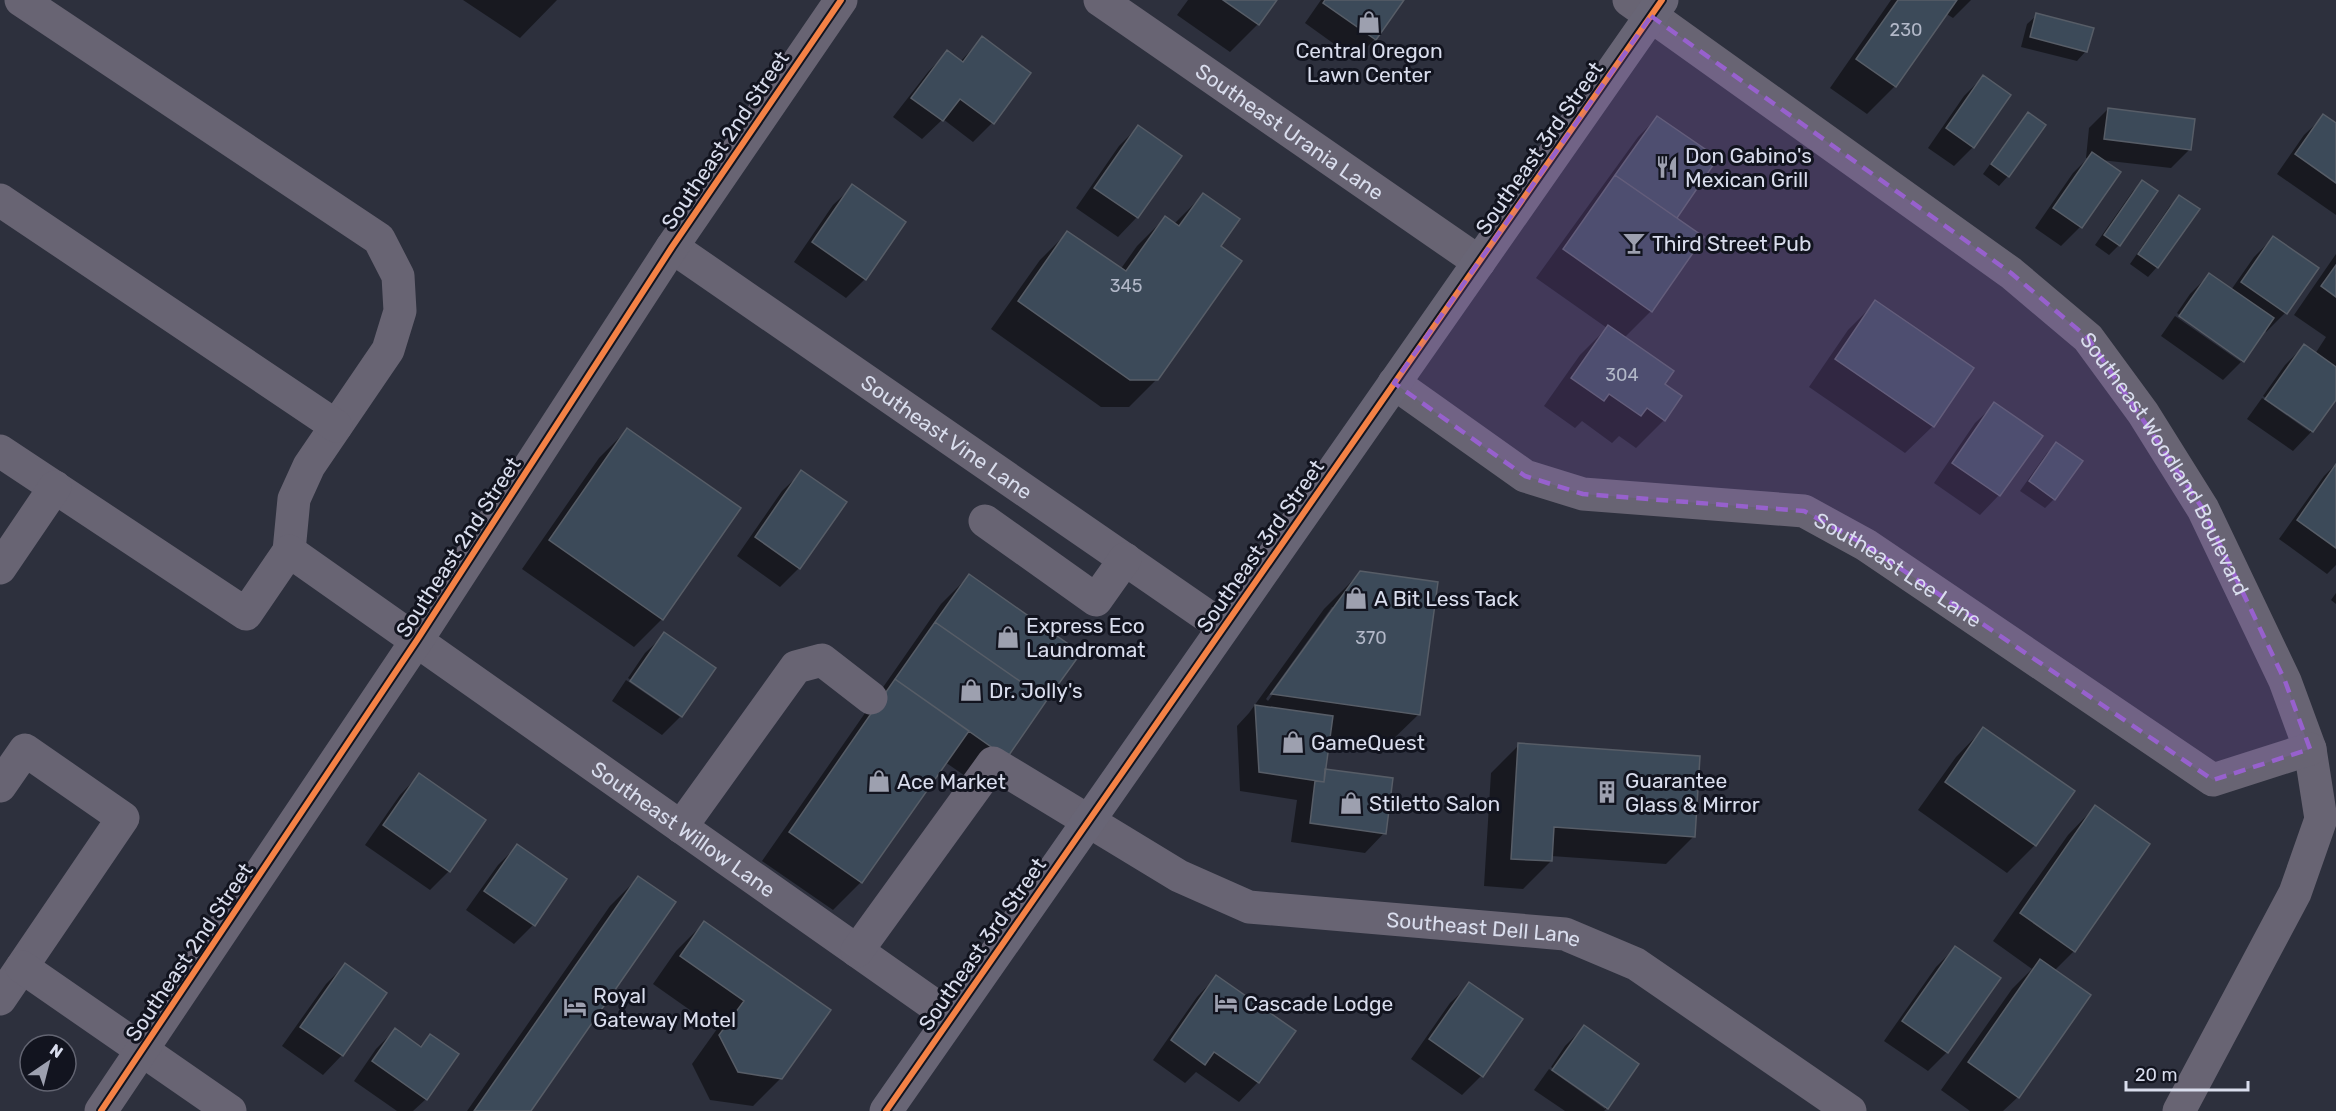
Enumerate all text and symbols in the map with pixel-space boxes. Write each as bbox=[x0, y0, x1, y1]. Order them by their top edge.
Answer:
shop icon: Central Oregon Lawn Center bbox=[1356, 9, 1382, 35]
house number: 230 bbox=[1890, 19, 1922, 41]
place label: Central Oregon Lawn Center bbox=[1295, 38, 1443, 87]
street label: Southeast 2nd Street bbox=[656, 46, 794, 234]
street label: Southeast 3rd Street bbox=[1470, 57, 1608, 239]
street label: Southeast Urania Lane bbox=[1191, 58, 1389, 205]
place label: Don Gabino's Mexican Grill bbox=[1685, 143, 1812, 192]
restaurant icon: Don Gabino's Mexican Grill bbox=[1654, 154, 1680, 180]
bar icon: Third Street Pub bbox=[1621, 230, 1647, 256]
place label: Third Street Pub bbox=[1652, 231, 1811, 256]
house number: 345 bbox=[1110, 275, 1142, 297]
street label: Southeast Woodland Boulevard bbox=[2075, 327, 2255, 599]
house number: 304 bbox=[1605, 364, 1639, 386]
street label: Southeast Vine Lane bbox=[857, 369, 1037, 504]
street label: Southeast 2nd Street bbox=[390, 452, 526, 642]
street label: Southeast 3rd Street bbox=[1191, 455, 1329, 637]
street label: Southeast Lee Lane bbox=[1810, 507, 1987, 632]
shop icon: A Bit Less Tack bbox=[1343, 585, 1369, 611]
place label: A Bit Less Tack bbox=[1374, 586, 1519, 611]
place label: Express Eco Laundromat bbox=[1026, 613, 1145, 662]
shop icon: Express Eco Laundromat bbox=[995, 624, 1021, 650]
house number: 370 bbox=[1355, 627, 1387, 649]
shop icon: Dr. Jolly's bbox=[958, 677, 984, 703]
place label: Dr. Jolly's bbox=[989, 678, 1083, 703]
shop icon: GameQuest bbox=[1280, 729, 1306, 755]
place label: GameQuest bbox=[1311, 730, 1425, 755]
street label: Southeast Willow Lane bbox=[587, 755, 780, 902]
shop icon: Ace Market bbox=[866, 768, 892, 794]
place label: Guarantee Glass & Mirror bbox=[1625, 768, 1760, 817]
place label: Ace Market bbox=[897, 769, 1006, 794]
building icon: Guarantee Glass & Mirror bbox=[1594, 779, 1620, 805]
shop icon: Stiletto Salon bbox=[1338, 790, 1364, 816]
place label: Stiletto Salon bbox=[1369, 791, 1500, 816]
street label: Southeast 3rd Street bbox=[913, 853, 1051, 1035]
street label: Southeast 2nd Street bbox=[120, 858, 258, 1046]
street label: Southeast Dell Lane bbox=[1385, 906, 1585, 952]
place label: Royal Gateway Motel bbox=[593, 983, 736, 1032]
hotel icon: Cascade Lodge bbox=[1213, 990, 1239, 1016]
place label: Cascade Lodge bbox=[1244, 991, 1393, 1016]
hotel icon: Royal Gateway Motel bbox=[562, 994, 588, 1020]
north arrow bbox=[18, 1033, 78, 1093]
text: N bbox=[46, 1040, 66, 1062]
scale bar bbox=[2126, 1054, 2248, 1092]
text: 20 m bbox=[2135, 1064, 2177, 1086]

